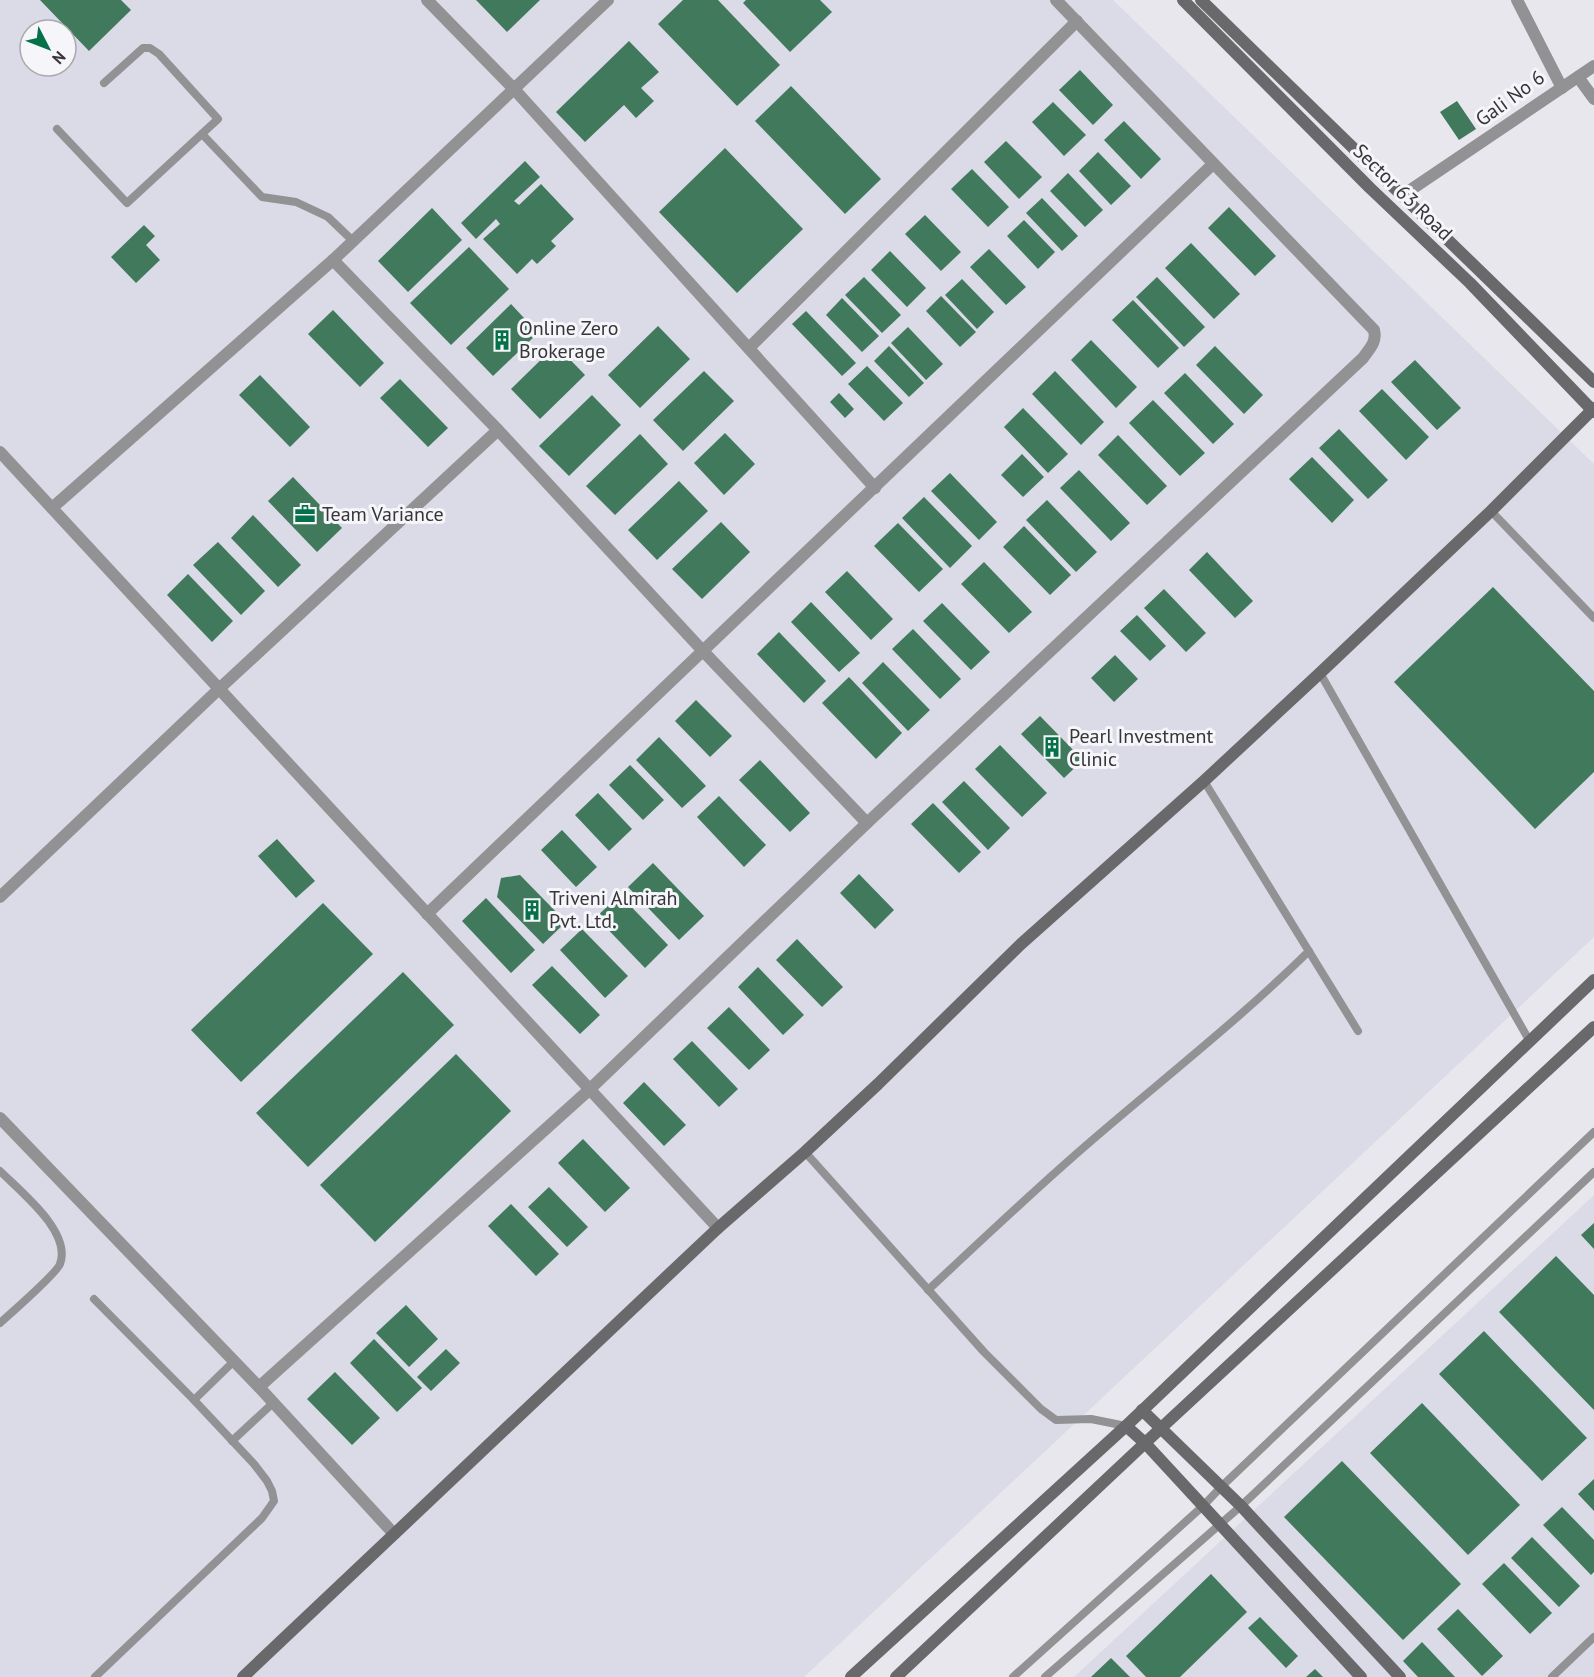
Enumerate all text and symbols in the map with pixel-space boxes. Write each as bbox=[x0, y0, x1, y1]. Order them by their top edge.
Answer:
north arrow bbox=[18, 18, 78, 78]
text: N bbox=[48, 47, 70, 69]
street label: Gali No 6 bbox=[1470, 64, 1550, 132]
street label: Sector 63 Road bbox=[1348, 138, 1458, 246]
place label: Online Zero Brokerage bbox=[519, 315, 618, 364]
building icon: Online Zero Brokerage bbox=[490, 328, 514, 352]
place label: Team Variance bbox=[322, 501, 444, 527]
office icon: Team Variance bbox=[293, 502, 317, 526]
place label: Pearl Investment Clinic bbox=[1069, 723, 1213, 772]
building icon: Pearl Investment Clinic bbox=[1040, 735, 1064, 759]
place label: Triveni Almirah Pvt. Ltd. bbox=[549, 885, 678, 934]
building icon: Triveni Almirah Pvt. Ltd. bbox=[520, 898, 544, 922]

